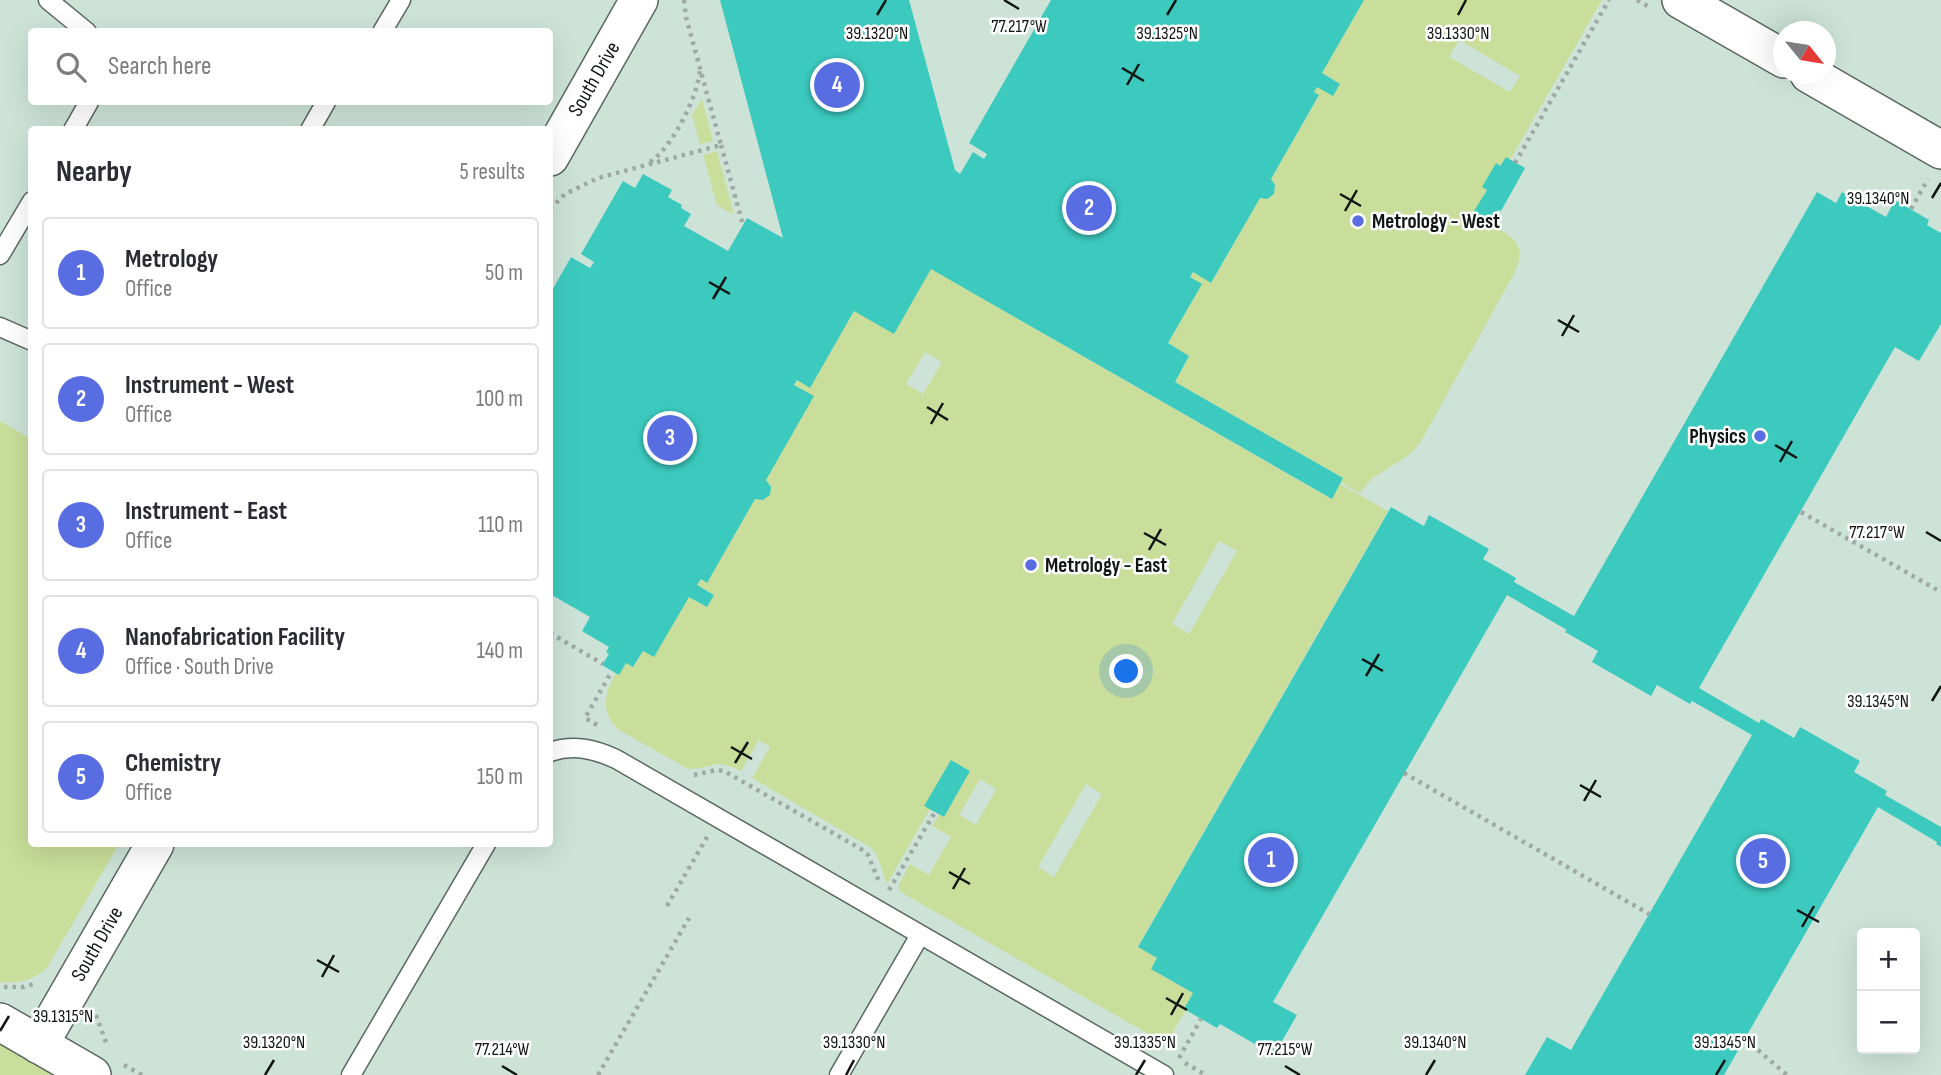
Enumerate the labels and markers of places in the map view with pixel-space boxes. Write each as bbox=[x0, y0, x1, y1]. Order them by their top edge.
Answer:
pin: 4 bbox=[814, 59, 860, 111]
pin: 2 bbox=[1066, 182, 1112, 234]
place label: Metrology - West bbox=[1372, 209, 1500, 234]
marker: Metrology - West bbox=[1350, 213, 1366, 229]
pin: 3 bbox=[647, 412, 693, 464]
place label: Physics bbox=[1689, 424, 1746, 449]
marker: Physics bbox=[1752, 428, 1768, 444]
place label: Metrology - East bbox=[1045, 553, 1167, 578]
marker: Metrology - East bbox=[1023, 557, 1039, 573]
pin: 1 bbox=[1248, 834, 1294, 886]
pin: 5 bbox=[1740, 835, 1786, 887]

